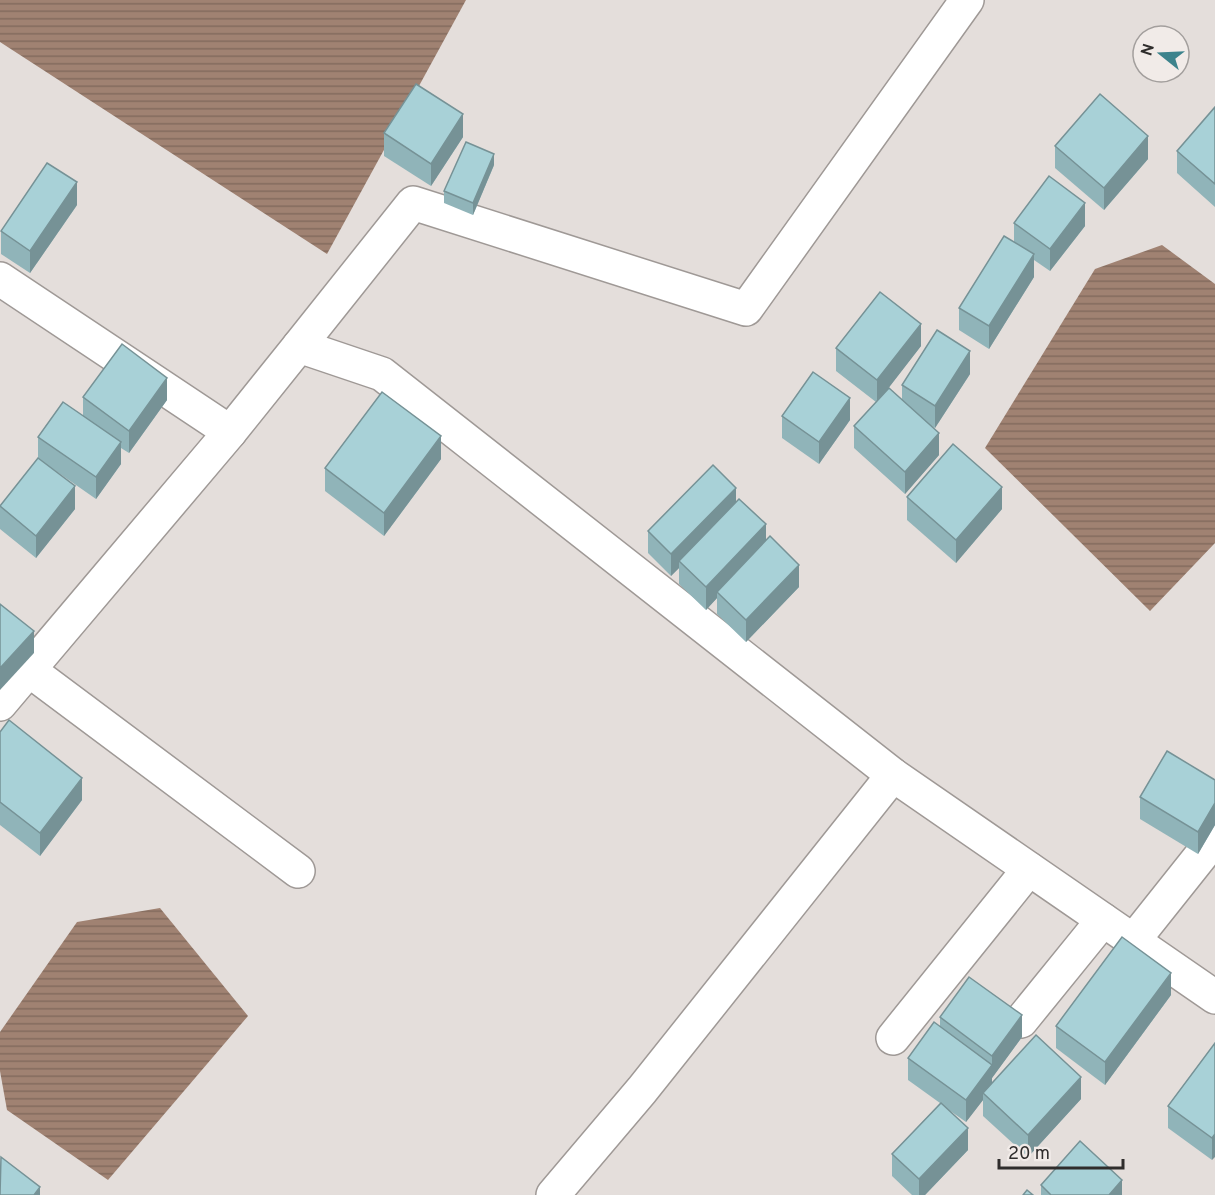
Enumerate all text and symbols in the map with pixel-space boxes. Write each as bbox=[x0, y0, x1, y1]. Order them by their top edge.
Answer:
north arrow bbox=[1131, 24, 1191, 84]
text: N bbox=[1137, 41, 1160, 59]
scale bar bbox=[999, 1132, 1124, 1170]
text: 20 m bbox=[1008, 1143, 1050, 1166]

